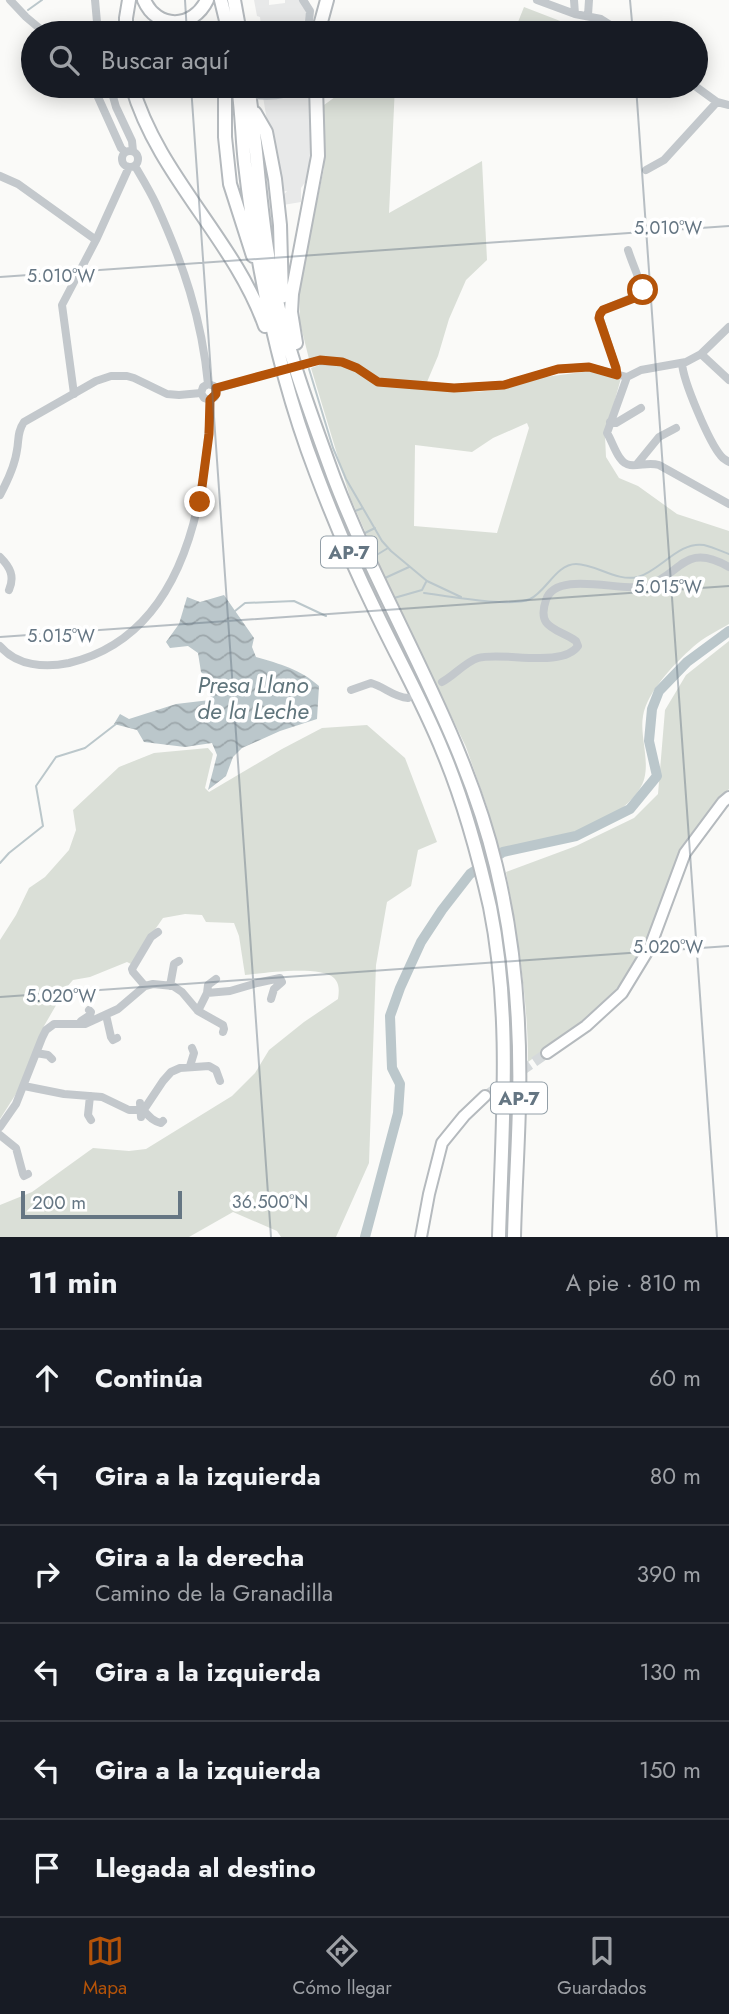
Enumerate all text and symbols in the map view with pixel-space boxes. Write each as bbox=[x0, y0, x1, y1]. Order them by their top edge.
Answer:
search box bbox=[21, 21, 708, 98]
icon: search bbox=[45, 41, 83, 79]
text: Buscar aquí bbox=[101, 41, 229, 79]
text: 5.010°W bbox=[634, 215, 702, 241]
text: 5.010°W bbox=[27, 263, 95, 289]
route start bbox=[627, 274, 658, 305]
route end bbox=[184, 486, 215, 517]
road number: AP-7 bbox=[321, 537, 377, 568]
text: 5.015°W bbox=[634, 574, 702, 600]
text: 5.015°W bbox=[27, 623, 95, 649]
water label: Presa Llano de la Leche bbox=[197, 668, 309, 728]
text: 5.020°W bbox=[633, 934, 703, 960]
text: 5.020°W bbox=[26, 983, 96, 1009]
road number: AP-7 bbox=[491, 1082, 547, 1114]
scale bar bbox=[21, 1188, 182, 1220]
text: 200 m bbox=[32, 1189, 86, 1216]
text: 36.500°N bbox=[232, 1189, 308, 1215]
text: 11 min bbox=[28, 1261, 118, 1304]
text: A pie · 810 m bbox=[566, 1266, 701, 1300]
icon: ahead bbox=[28, 1359, 66, 1397]
text: Continúa bbox=[95, 1359, 203, 1397]
text: 60 m bbox=[649, 1361, 701, 1395]
icon: left bbox=[28, 1457, 66, 1495]
text: Gira a la izquierda bbox=[95, 1457, 321, 1495]
text: 80 m bbox=[650, 1459, 701, 1493]
text: Gira a la derecha bbox=[95, 1538, 304, 1576]
icon: right bbox=[28, 1555, 66, 1593]
text: 390 m bbox=[637, 1557, 701, 1591]
text: Camino de la Granadilla bbox=[95, 1576, 333, 1610]
icon: left bbox=[28, 1653, 66, 1691]
text: Gira a la izquierda bbox=[95, 1653, 321, 1691]
text: 130 m bbox=[639, 1655, 701, 1689]
icon: left bbox=[28, 1751, 66, 1789]
text: Gira a la izquierda bbox=[95, 1751, 321, 1789]
text: 150 m bbox=[639, 1753, 701, 1787]
icon: arrive bbox=[28, 1849, 66, 1887]
text: Llegada al destino bbox=[95, 1849, 316, 1887]
tab: Mapa bbox=[83, 1932, 127, 2001]
tab: Cómo llegar bbox=[292, 1932, 392, 2001]
tab: Guardados bbox=[557, 1932, 646, 2001]

